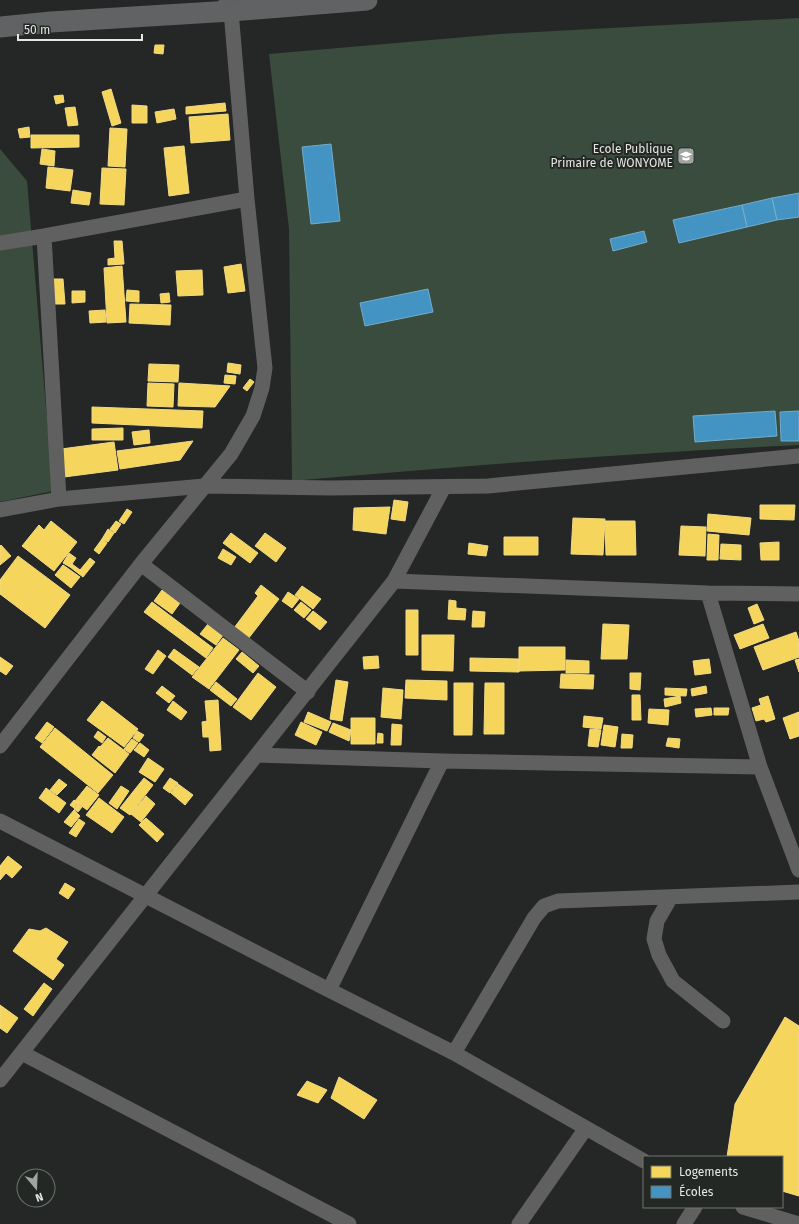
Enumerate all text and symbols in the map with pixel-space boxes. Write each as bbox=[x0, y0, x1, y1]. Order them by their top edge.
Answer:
scale bar bbox=[18, 16, 142, 42]
text: 50 m bbox=[24, 23, 50, 37]
place label: Ecole Publique Primaire de WONYOME bbox=[551, 142, 673, 170]
school or university icon: Ecole Publique Primaire de WONYOME bbox=[676, 146, 696, 166]
legend bbox=[643, 1156, 783, 1208]
text: Logements bbox=[679, 1165, 738, 1179]
north arrow bbox=[16, 1168, 56, 1208]
text: Écoles bbox=[679, 1184, 714, 1199]
text: N bbox=[34, 1190, 45, 1204]

